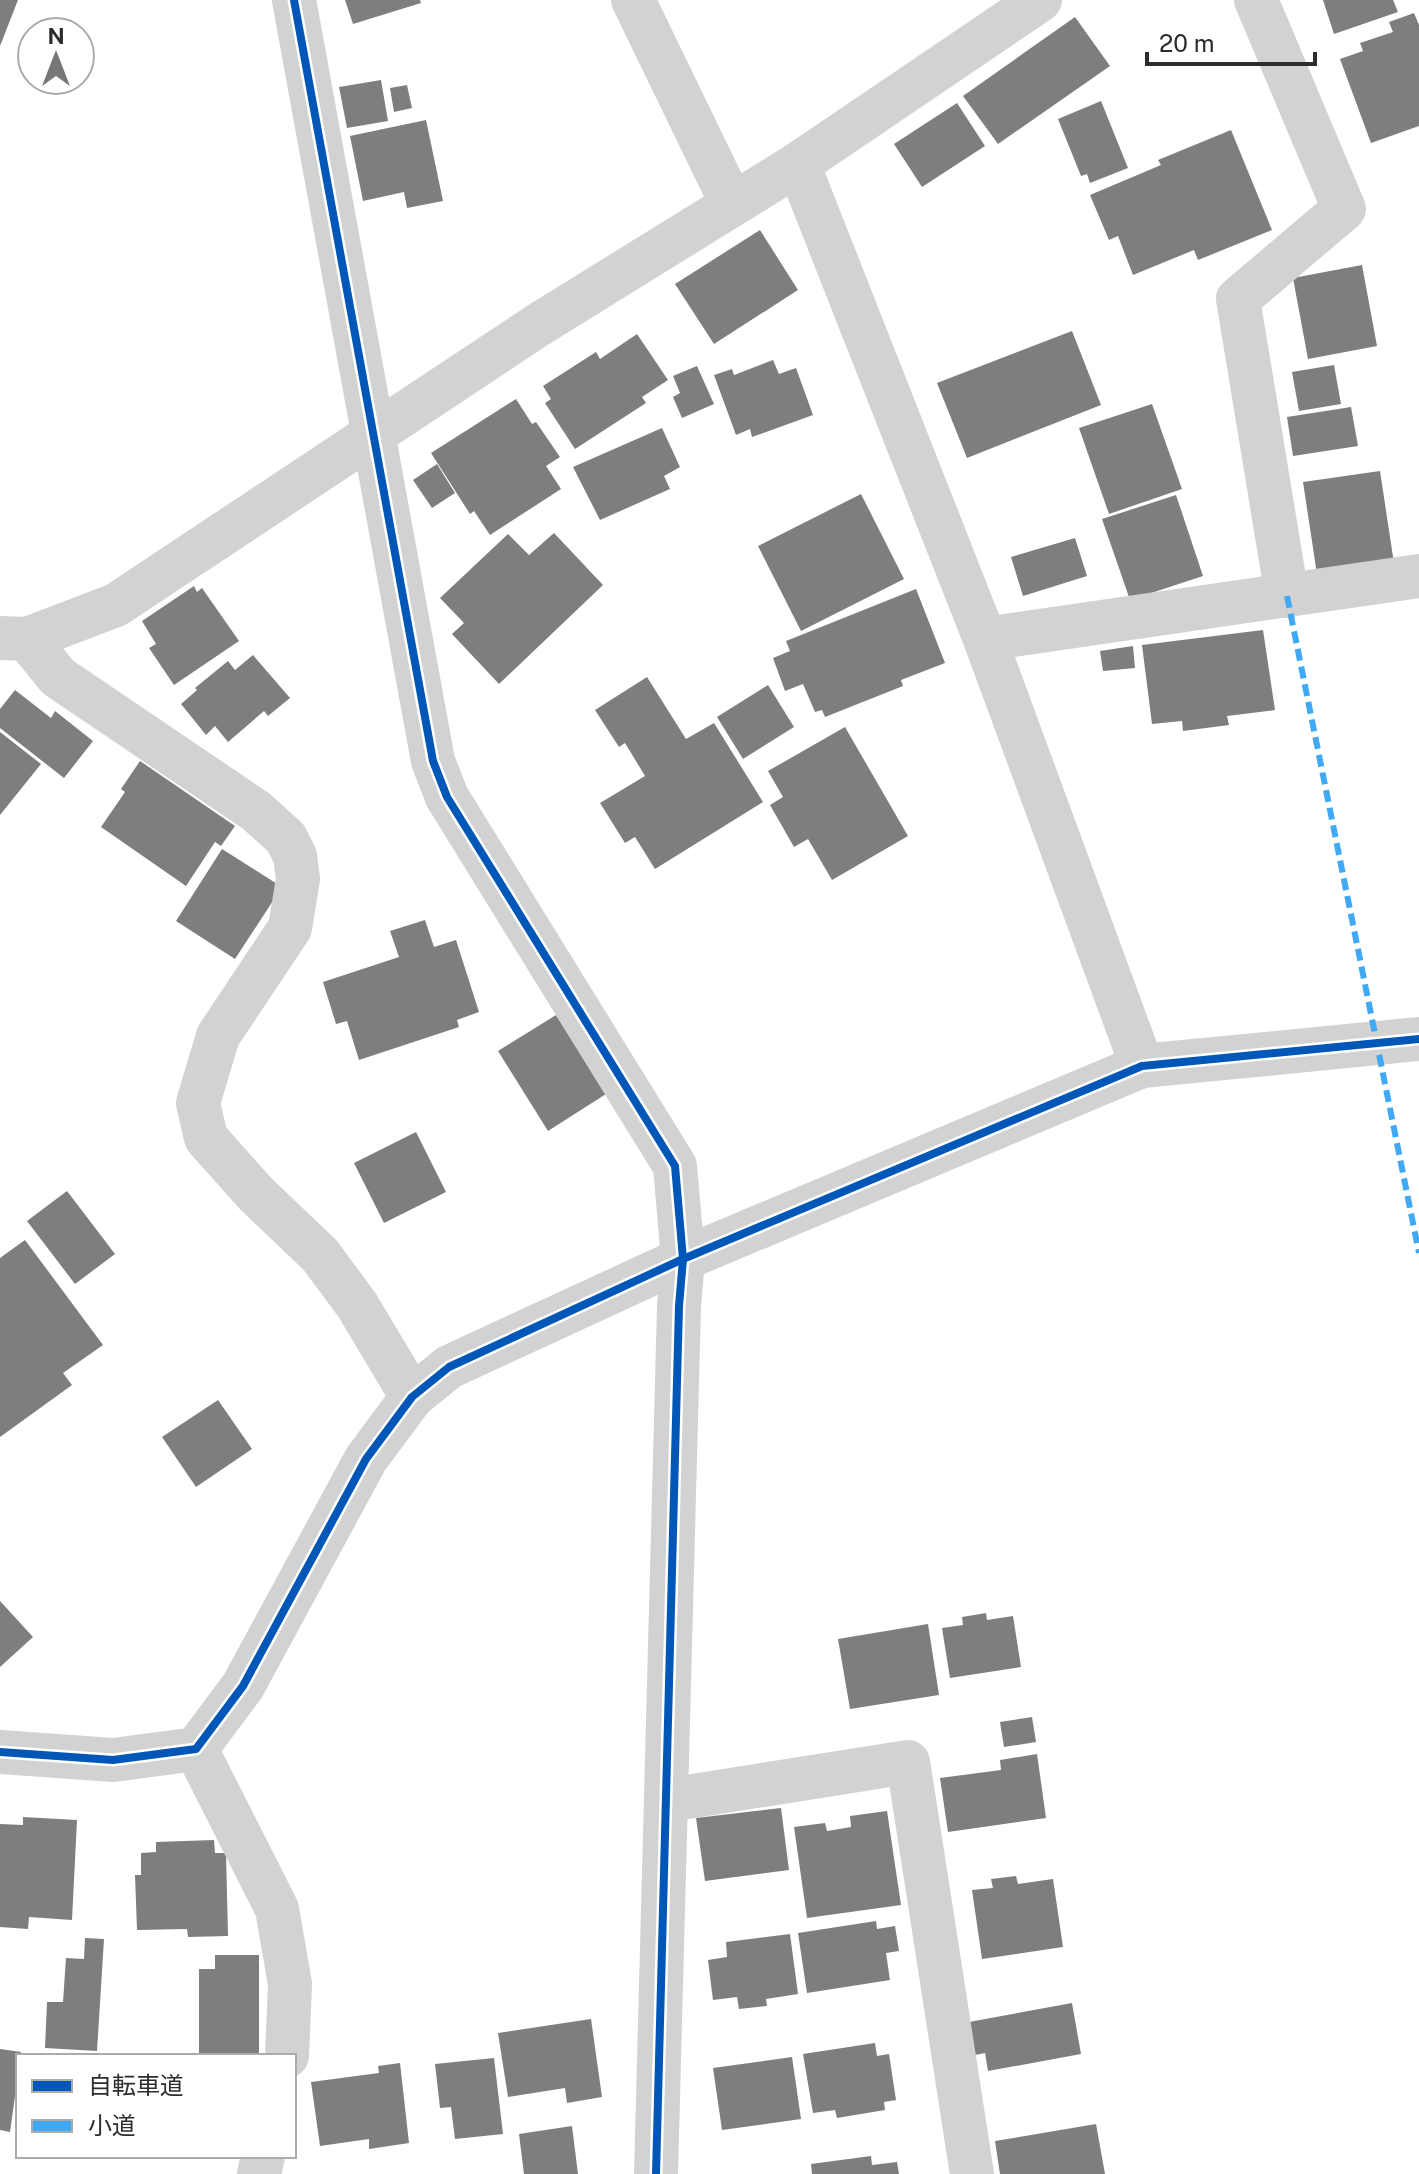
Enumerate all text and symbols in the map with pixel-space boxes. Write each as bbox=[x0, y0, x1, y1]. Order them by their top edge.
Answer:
north arrow bbox=[16, 16, 96, 96]
scale bar bbox=[1147, 16, 1315, 66]
text: N bbox=[47, 23, 65, 49]
text: 20 m bbox=[1159, 29, 1215, 57]
legend bbox=[16, 2054, 296, 2158]
text: 自転車道 bbox=[88, 2071, 184, 2099]
text: 小道 bbox=[88, 2111, 136, 2139]

